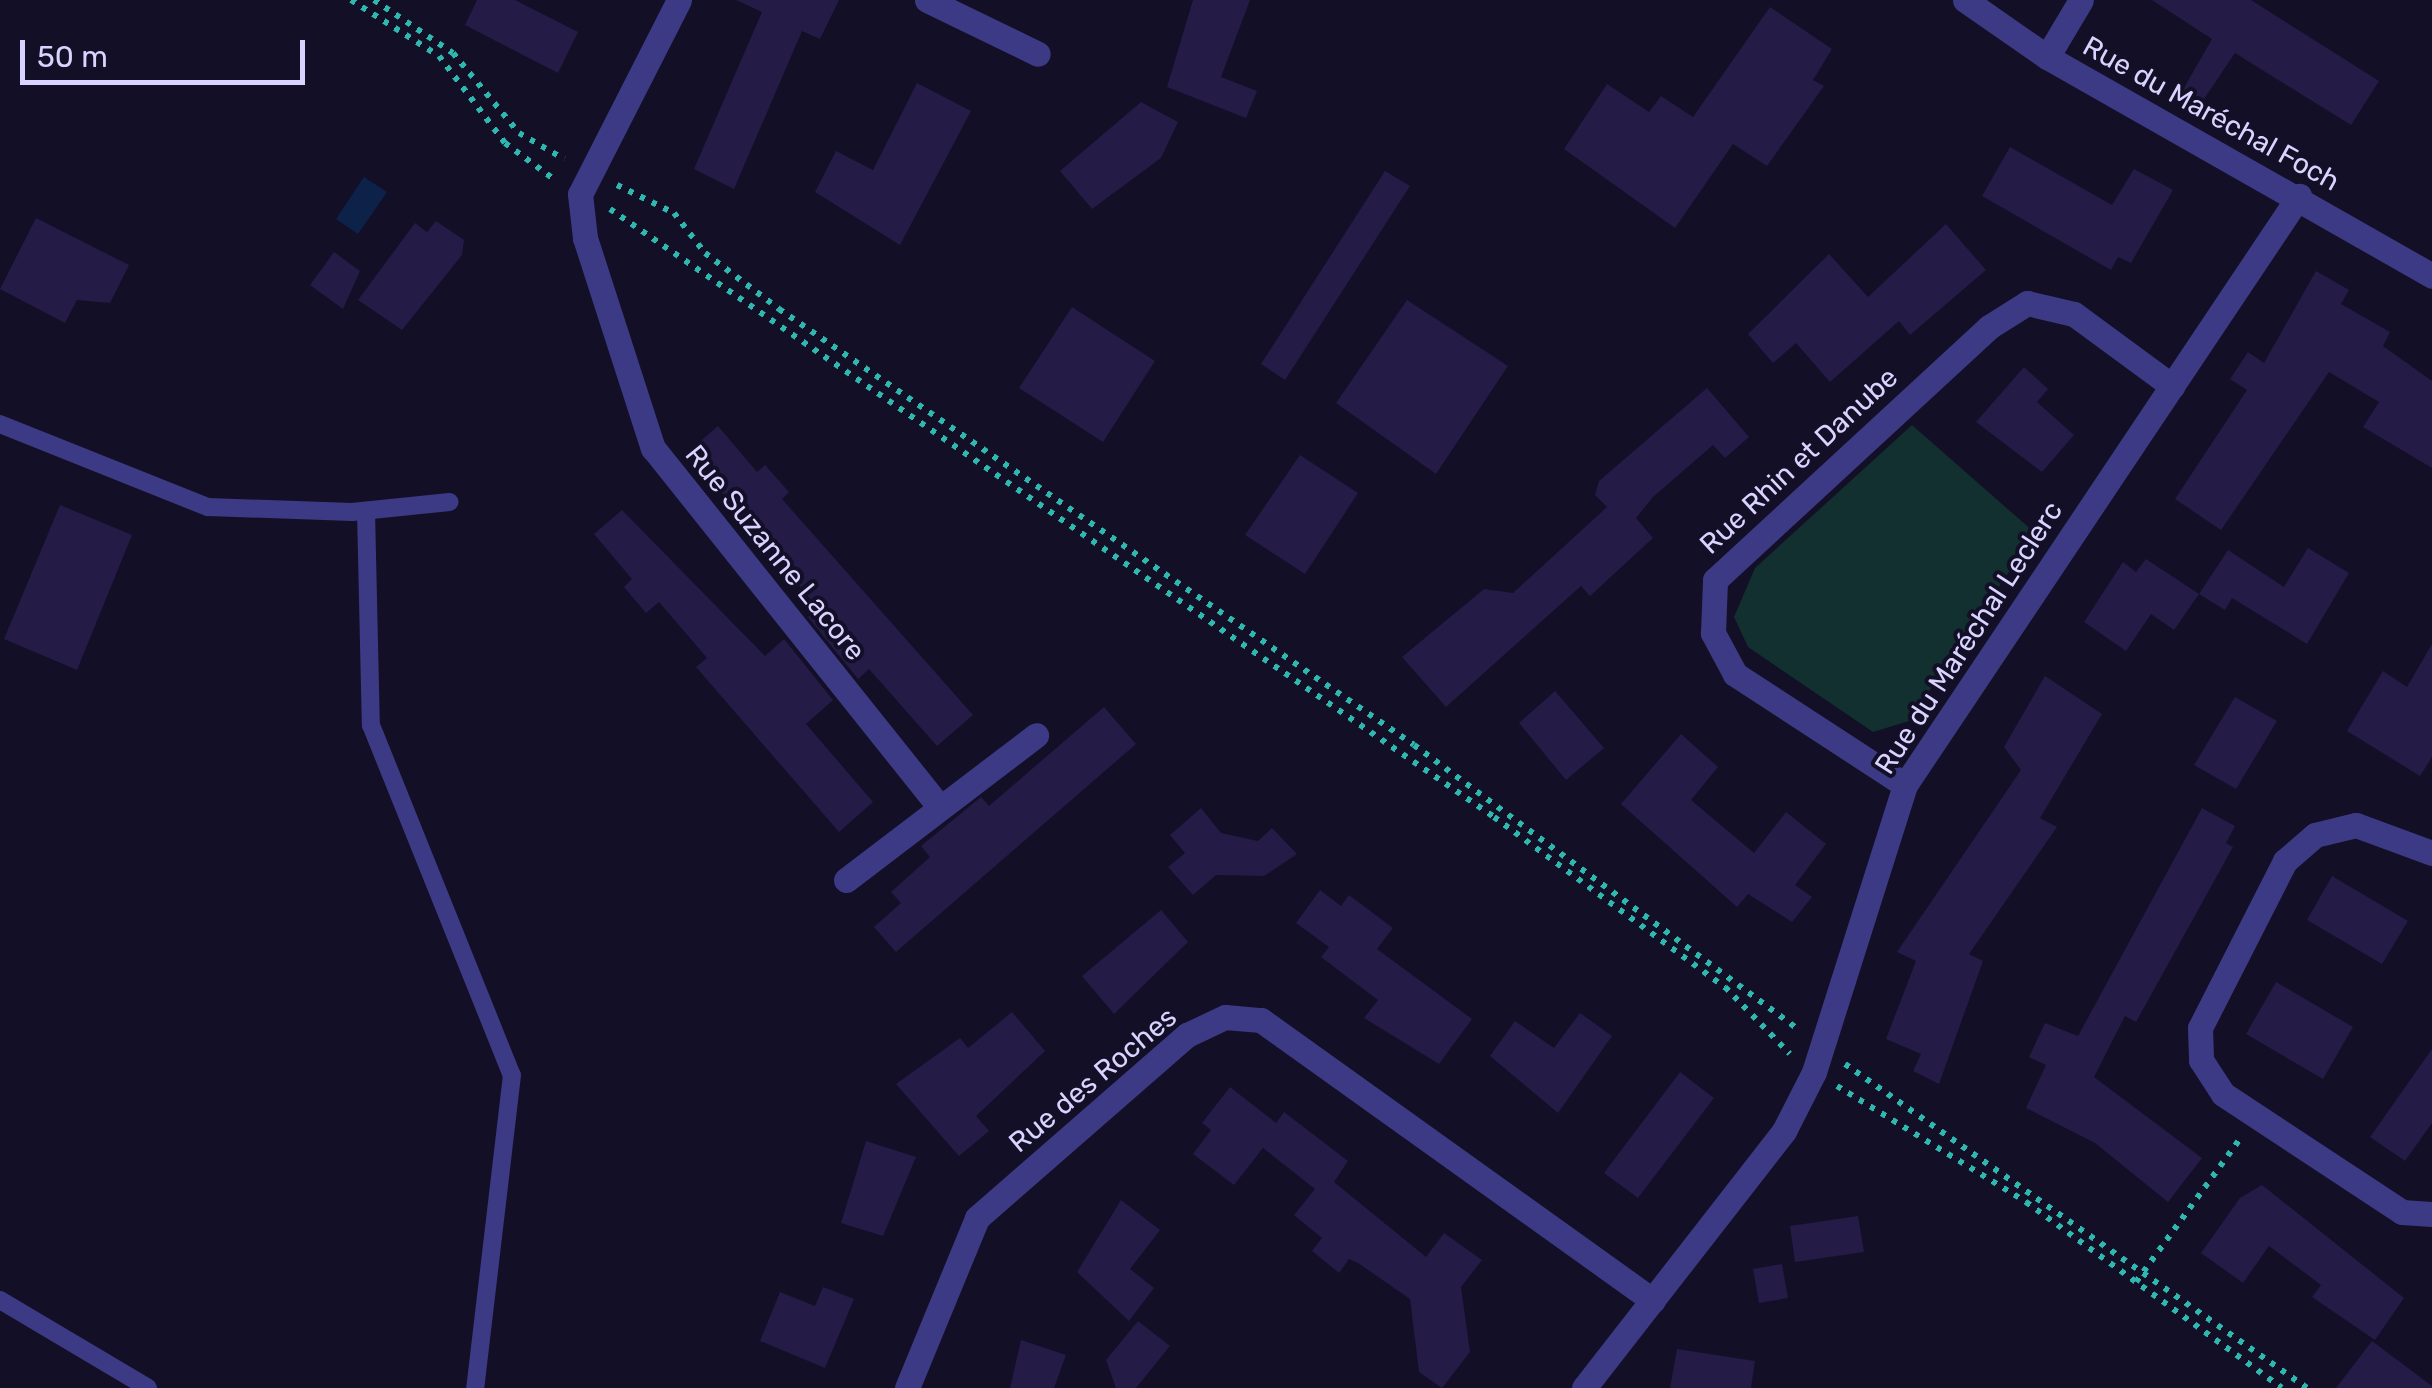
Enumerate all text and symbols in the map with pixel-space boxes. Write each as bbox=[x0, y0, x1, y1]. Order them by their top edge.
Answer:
scale bar bbox=[25, 20, 310, 82]
street label: Rue du Maréchal Foch bbox=[2077, 29, 2345, 199]
text: 50 m bbox=[37, 39, 108, 75]
street label: Rue Rhin et Danube bbox=[1693, 361, 1905, 561]
street label: Rue Suzanne Lacore bbox=[678, 439, 872, 667]
street label: Rue du Maréchal Leclerc bbox=[1868, 495, 2070, 781]
street label: Rue des Roches bbox=[1003, 1000, 1183, 1160]

